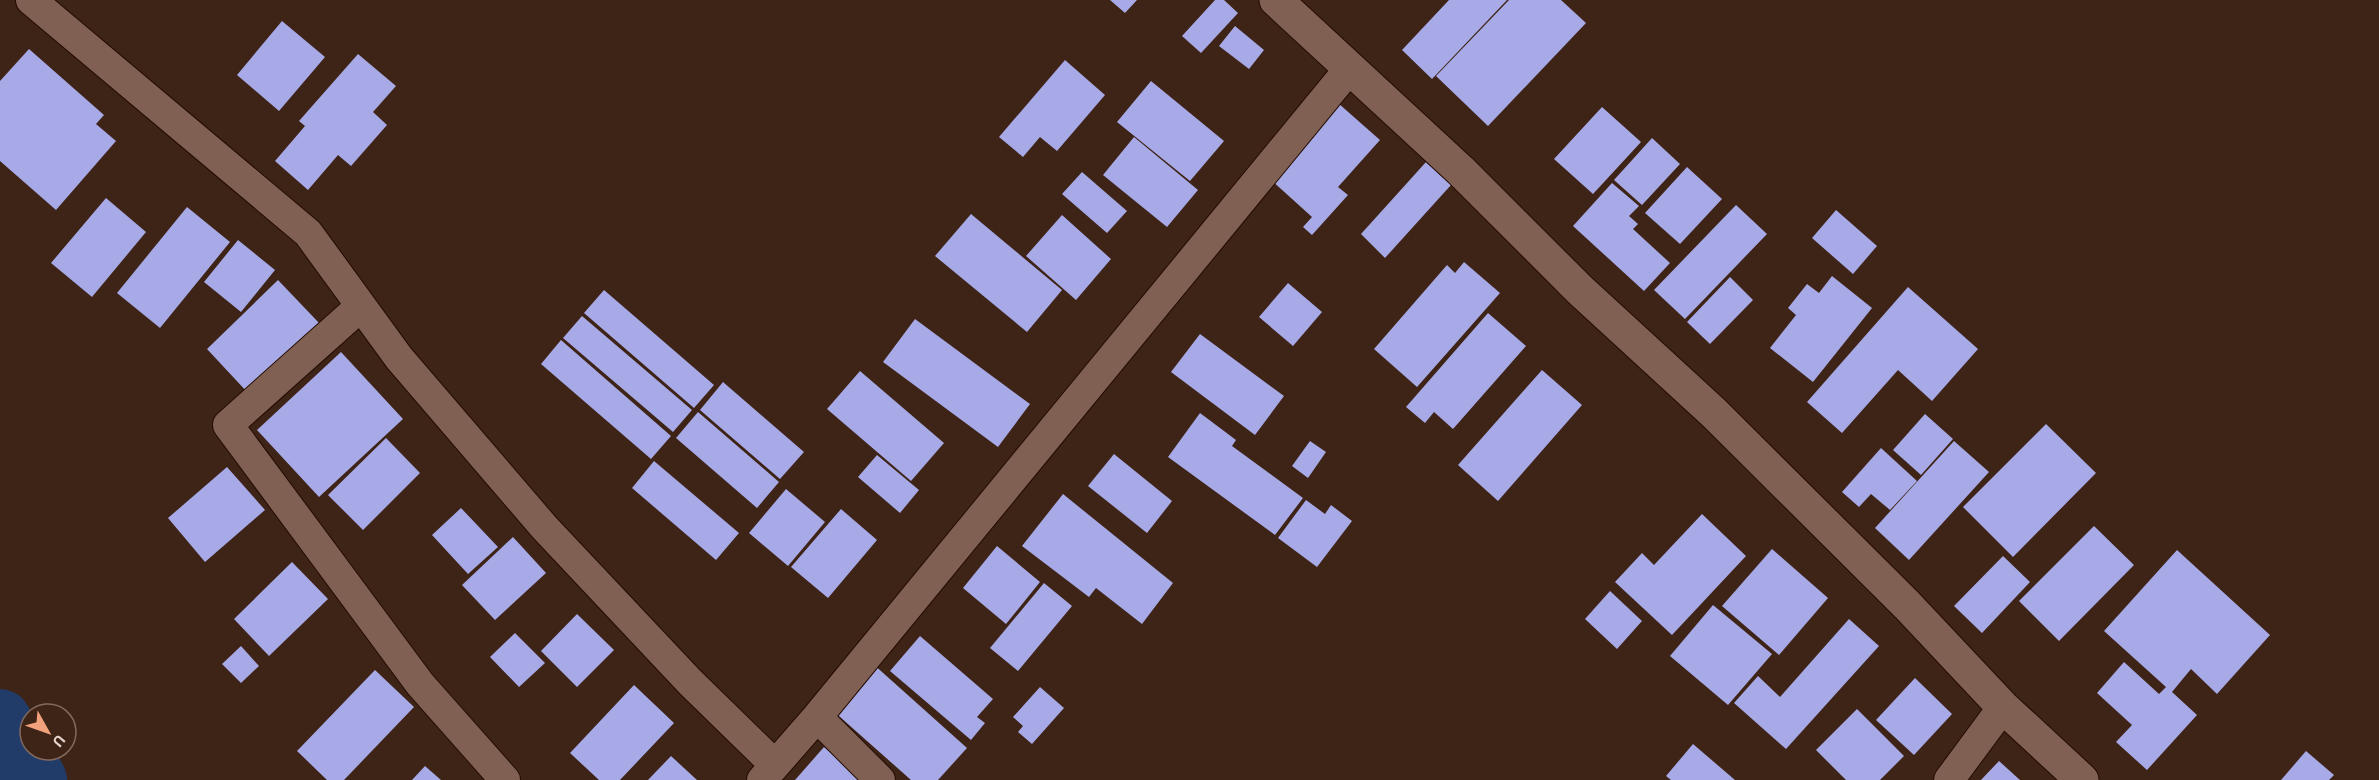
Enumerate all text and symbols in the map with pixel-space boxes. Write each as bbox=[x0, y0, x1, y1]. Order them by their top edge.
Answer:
north arrow bbox=[18, 702, 78, 762]
text: U bbox=[49, 732, 68, 750]

